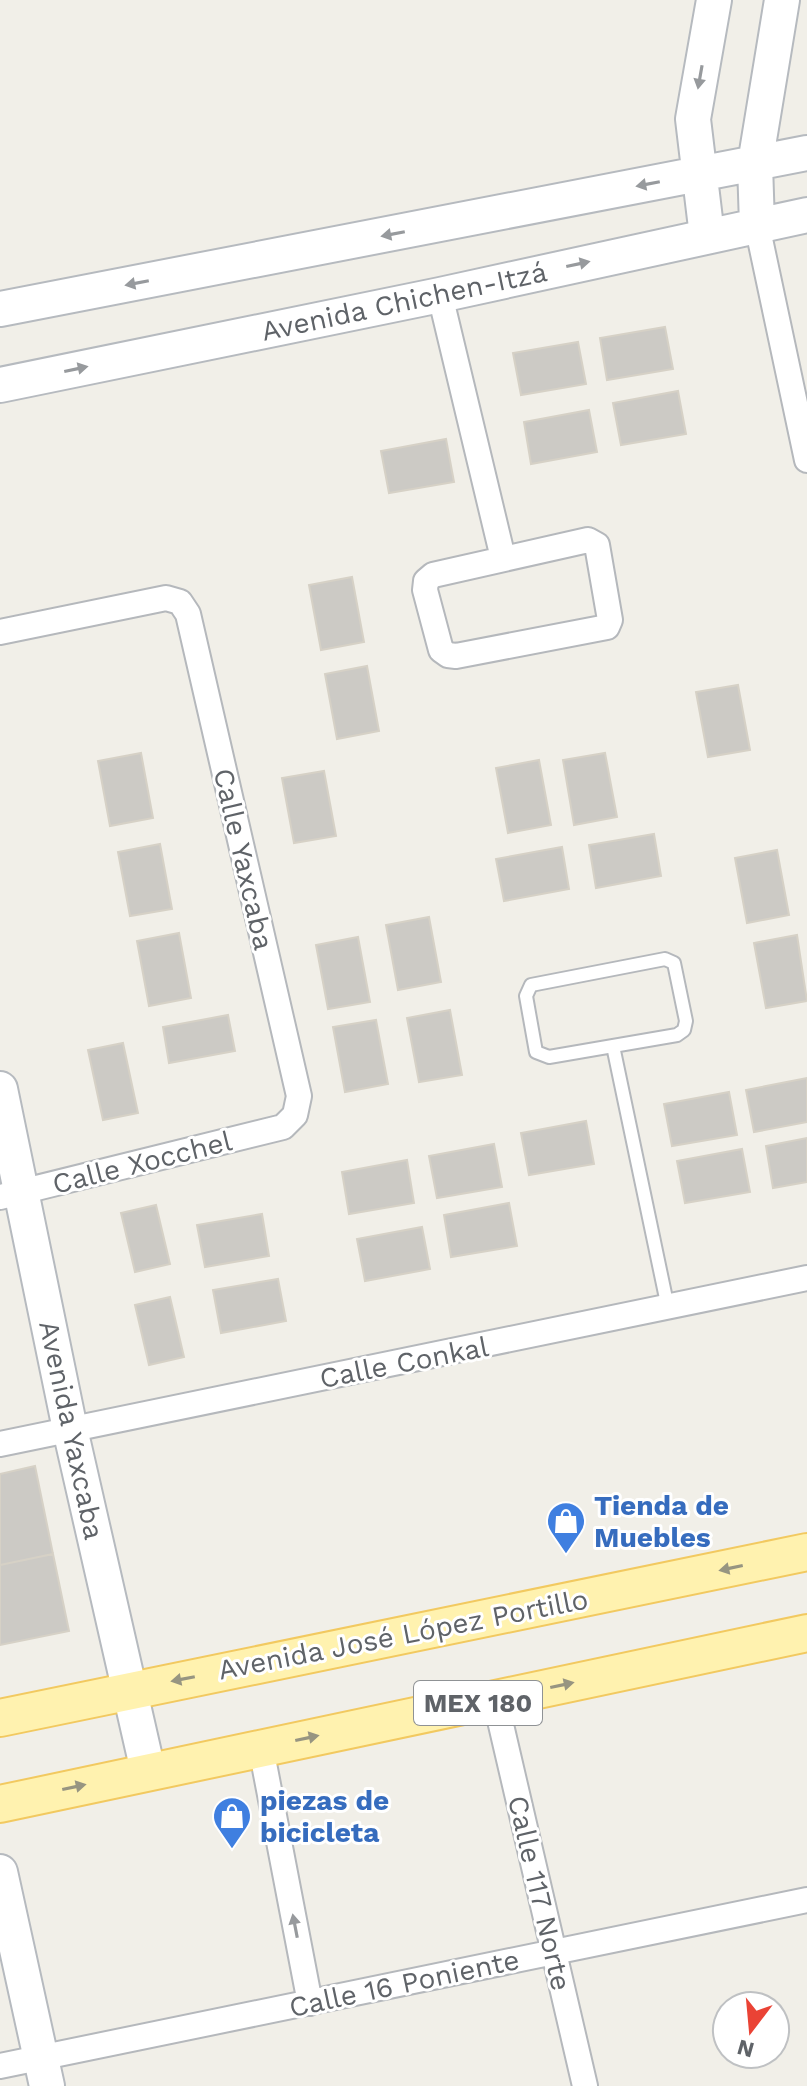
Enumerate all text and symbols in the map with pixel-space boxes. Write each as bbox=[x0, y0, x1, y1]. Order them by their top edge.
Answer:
one-way arrow bbox=[694, 65, 706, 90]
one-way arrow bbox=[635, 179, 660, 191]
one-way arrow bbox=[380, 228, 405, 240]
street label: Avenida Chichen-Itzá bbox=[258, 255, 550, 348]
one-way arrow bbox=[565, 257, 590, 270]
one-way arrow bbox=[125, 277, 150, 289]
one-way arrow bbox=[64, 362, 89, 375]
street label: Calle Yaxcaba bbox=[207, 765, 280, 953]
street label: Calle Xocchel bbox=[49, 1124, 236, 1201]
street label: Avenida Yaxcaba bbox=[32, 1318, 111, 1543]
street label: Calle Conkal bbox=[317, 1330, 492, 1395]
place label: Tienda de Muebles bbox=[594, 1489, 729, 1554]
shop icon: Tienda de Muebles bbox=[545, 1500, 587, 1555]
one-way arrow bbox=[718, 1562, 743, 1574]
street label: Avenida José López Portillo bbox=[215, 1582, 591, 1687]
one-way arrow bbox=[170, 1673, 195, 1686]
one-way arrow bbox=[549, 1678, 574, 1691]
road number: MEX 180 bbox=[414, 1681, 542, 1725]
one-way arrow bbox=[295, 1732, 320, 1744]
one-way arrow bbox=[62, 1780, 87, 1793]
place label: piezas de bicicleta bbox=[260, 1784, 389, 1849]
street label: Calle 117 Norte bbox=[501, 1792, 578, 1994]
shop icon: piezas de bicicleta bbox=[211, 1795, 253, 1850]
one-way arrow bbox=[288, 1913, 301, 1938]
street label: Calle 16 Poniente bbox=[286, 1943, 522, 2024]
north arrow bbox=[711, 1990, 791, 2070]
text: N bbox=[734, 2034, 757, 2063]

